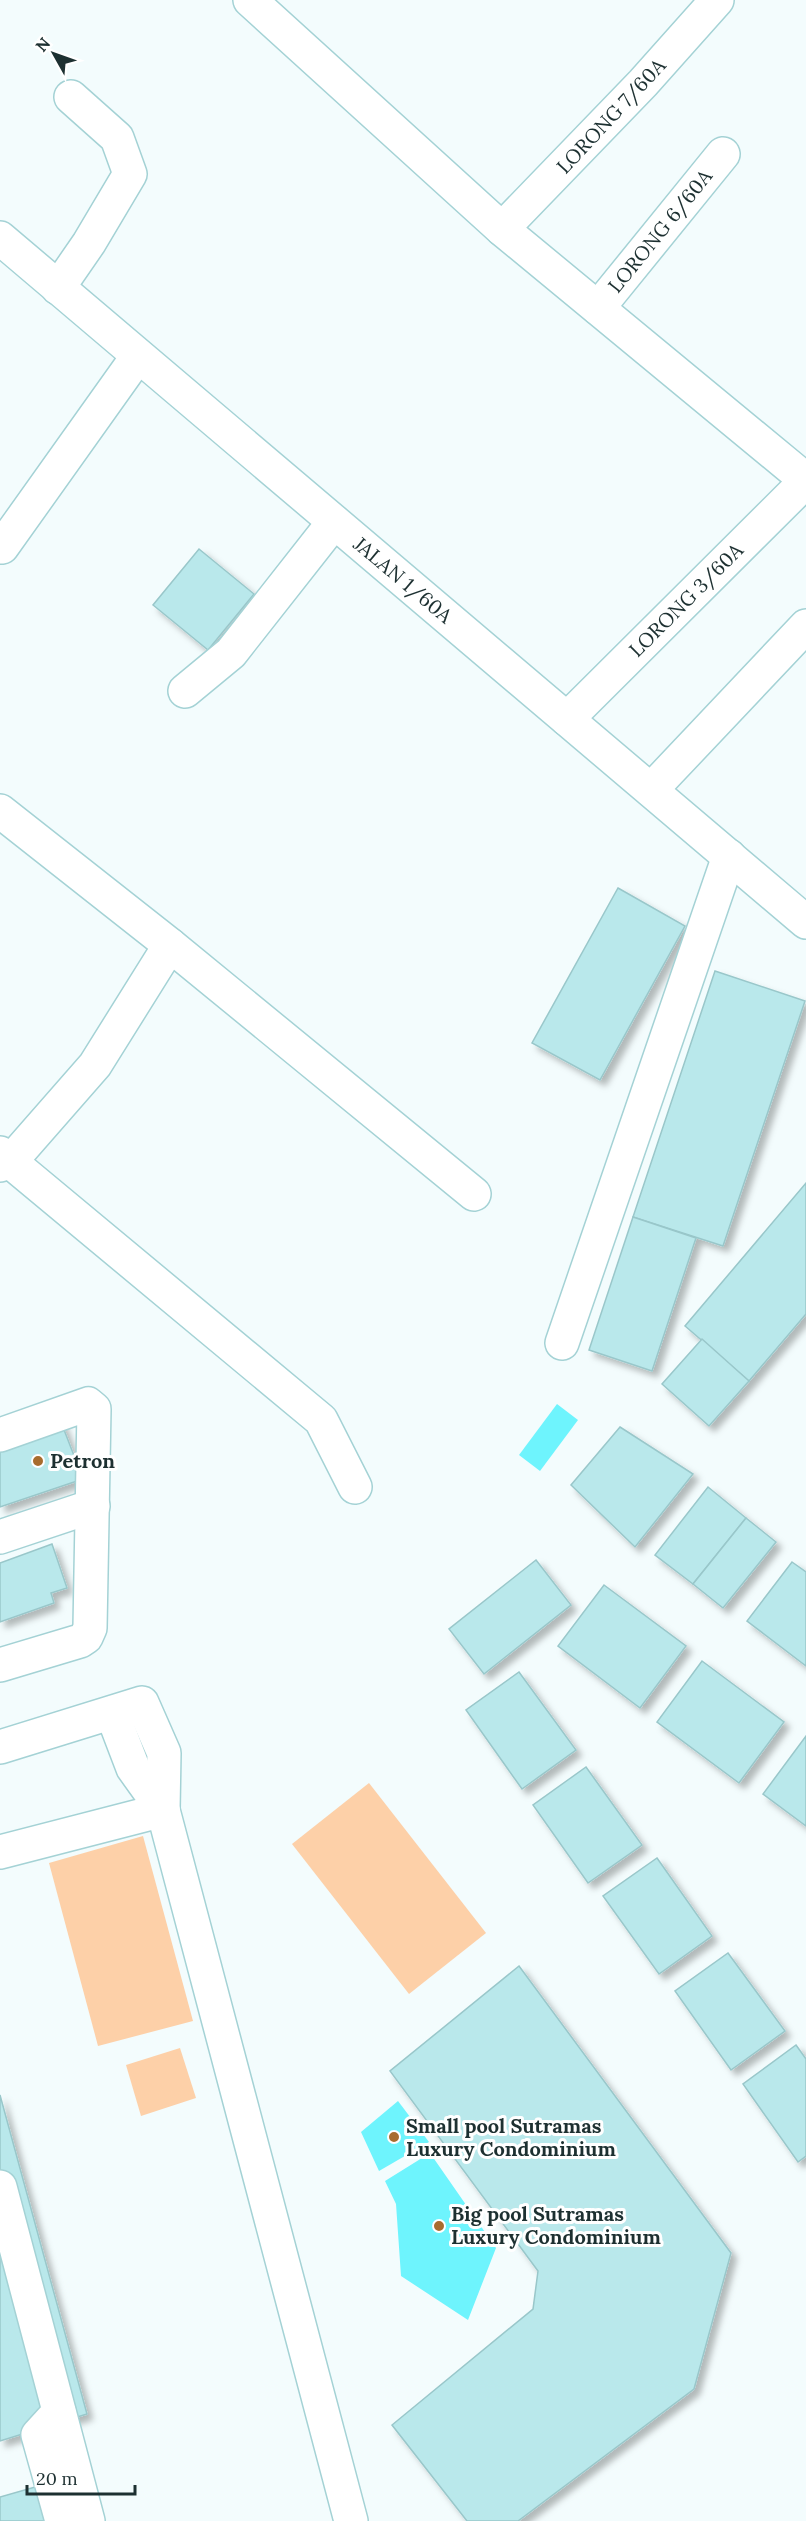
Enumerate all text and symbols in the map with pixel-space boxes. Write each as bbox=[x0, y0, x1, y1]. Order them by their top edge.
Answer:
north arrow bbox=[24, 24, 84, 84]
text: N bbox=[31, 33, 54, 56]
street label: LORONG 7/60A bbox=[551, 52, 671, 179]
street label: LORONG 6/60A bbox=[602, 164, 718, 298]
street label: JALAN 1/60A bbox=[347, 530, 458, 629]
street label: LORONG 3/60A bbox=[623, 537, 749, 663]
place label: Petron bbox=[50, 1448, 115, 1473]
marker: Petron bbox=[31, 1454, 45, 1468]
place label: Small pool Sutramas Luxury Condominium bbox=[406, 2113, 616, 2161]
marker: Small pool Sutramas Luxury Condominium bbox=[387, 2130, 401, 2144]
place label: Big pool Sutramas Luxury Condominium bbox=[451, 2201, 661, 2249]
marker: Big pool Sutramas Luxury Condominium bbox=[432, 2219, 446, 2233]
scale bar bbox=[27, 2458, 135, 2496]
text: 20 m bbox=[36, 2467, 78, 2490]

